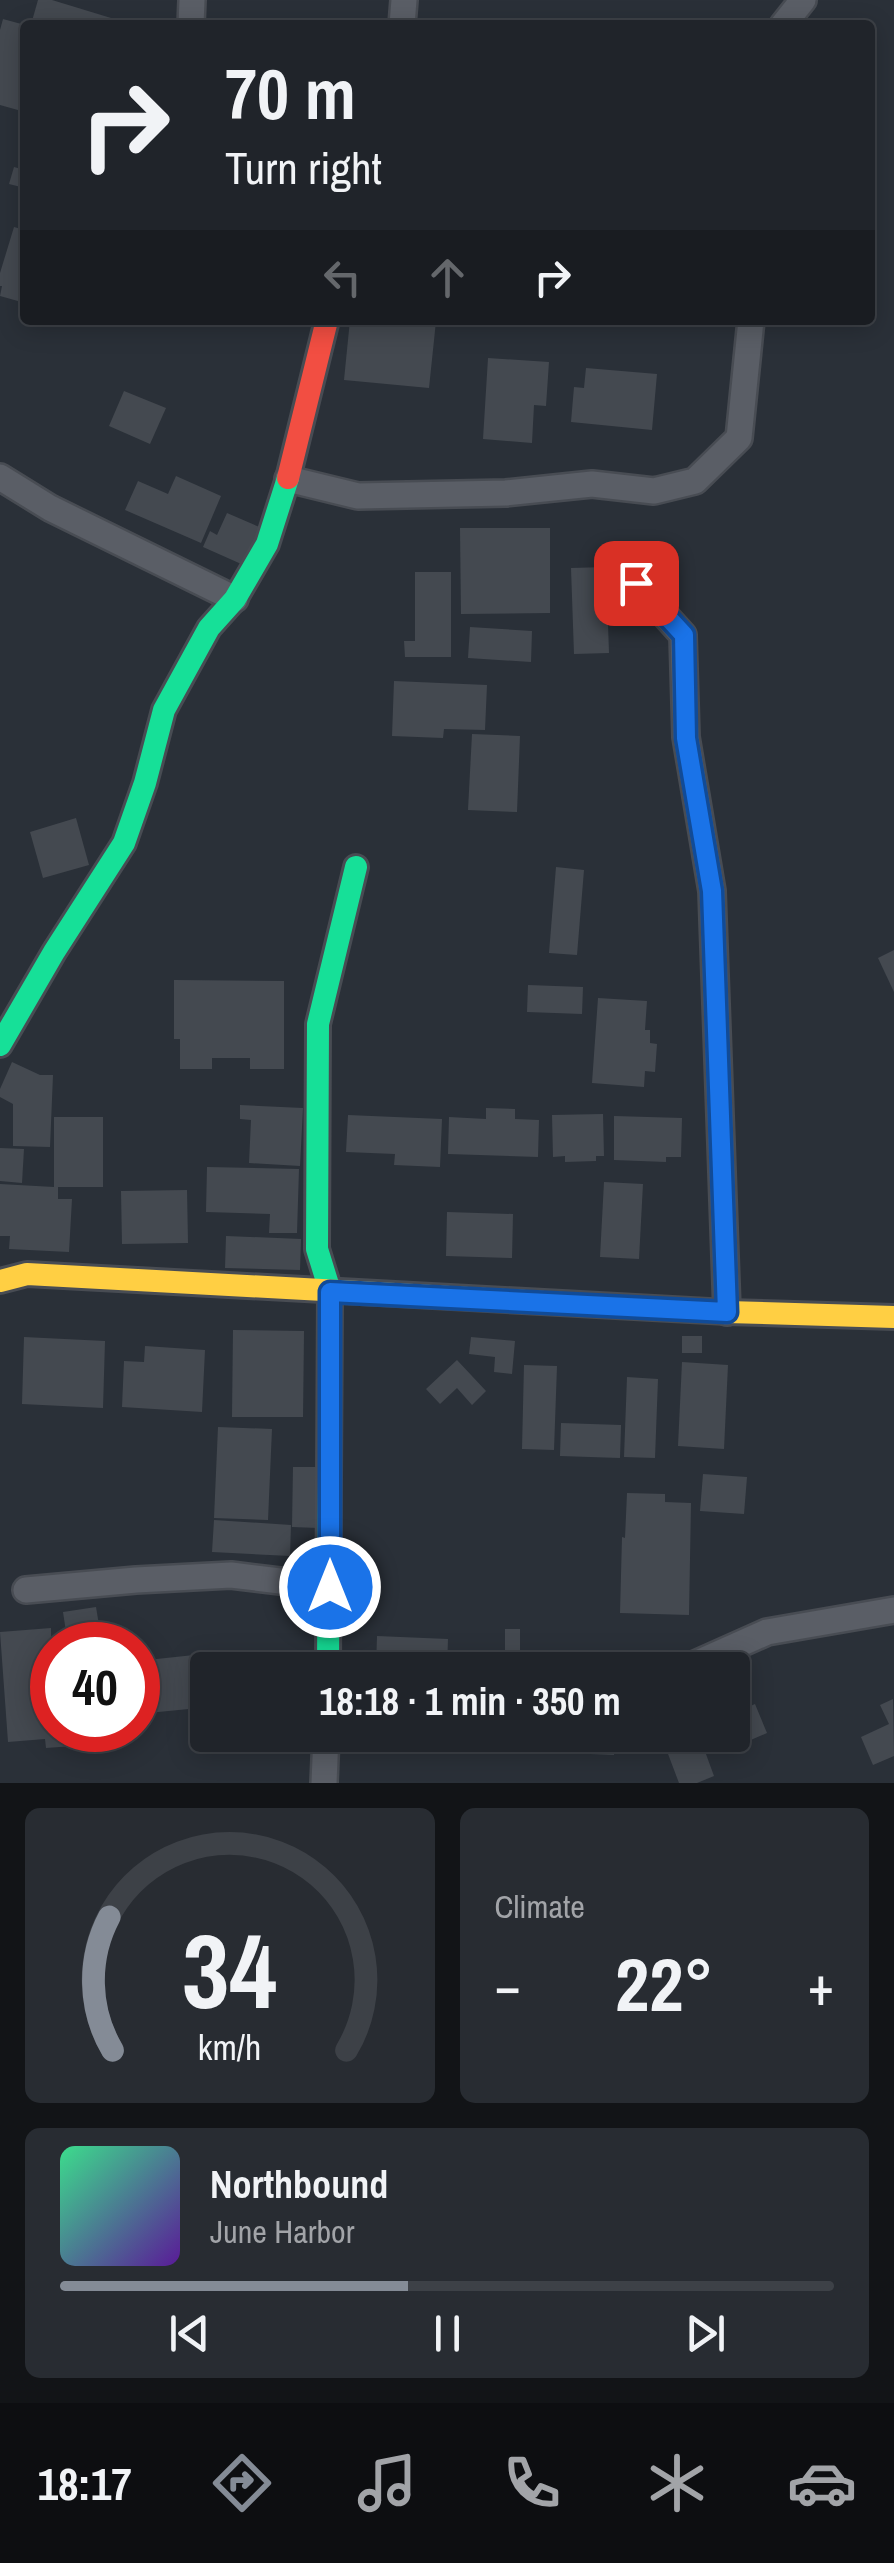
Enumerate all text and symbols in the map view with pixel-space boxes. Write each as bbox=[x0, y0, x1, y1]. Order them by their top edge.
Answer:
text: 70 m bbox=[225, 47, 356, 141]
icon: right bbox=[60, 60, 190, 190]
text: Turn right bbox=[225, 137, 382, 198]
icon: left bbox=[315, 250, 370, 305]
icon: ahead bbox=[420, 250, 475, 305]
icon: right bbox=[525, 250, 580, 305]
pin bbox=[594, 541, 679, 626]
icon: arrive bbox=[609, 556, 664, 611]
position arrow bbox=[278, 1535, 382, 1639]
speed limit sign: 40 bbox=[30, 1622, 160, 1752]
text: 18:18 · 1 min · 350 m bbox=[319, 1676, 621, 1727]
text: Climate bbox=[495, 1885, 585, 1928]
text: 34 bbox=[182, 1900, 277, 2040]
text: 22° bbox=[615, 1933, 713, 2034]
text: − bbox=[495, 1948, 521, 2022]
text: + bbox=[808, 1948, 834, 2022]
text: km/h bbox=[198, 2023, 262, 2071]
text: Northbound bbox=[210, 2159, 388, 2210]
text: June Harbor bbox=[210, 2210, 354, 2253]
icon: previous bbox=[162, 2306, 217, 2361]
icon: pause bbox=[420, 2306, 475, 2361]
icon: next bbox=[678, 2306, 733, 2361]
icon: directions bbox=[207, 2448, 277, 2518]
icon: music bbox=[352, 2448, 422, 2518]
icon: phone bbox=[497, 2448, 567, 2518]
icon: climate bbox=[642, 2448, 712, 2518]
icon: car bbox=[787, 2448, 857, 2518]
text: 18:17 bbox=[37, 2453, 132, 2514]

